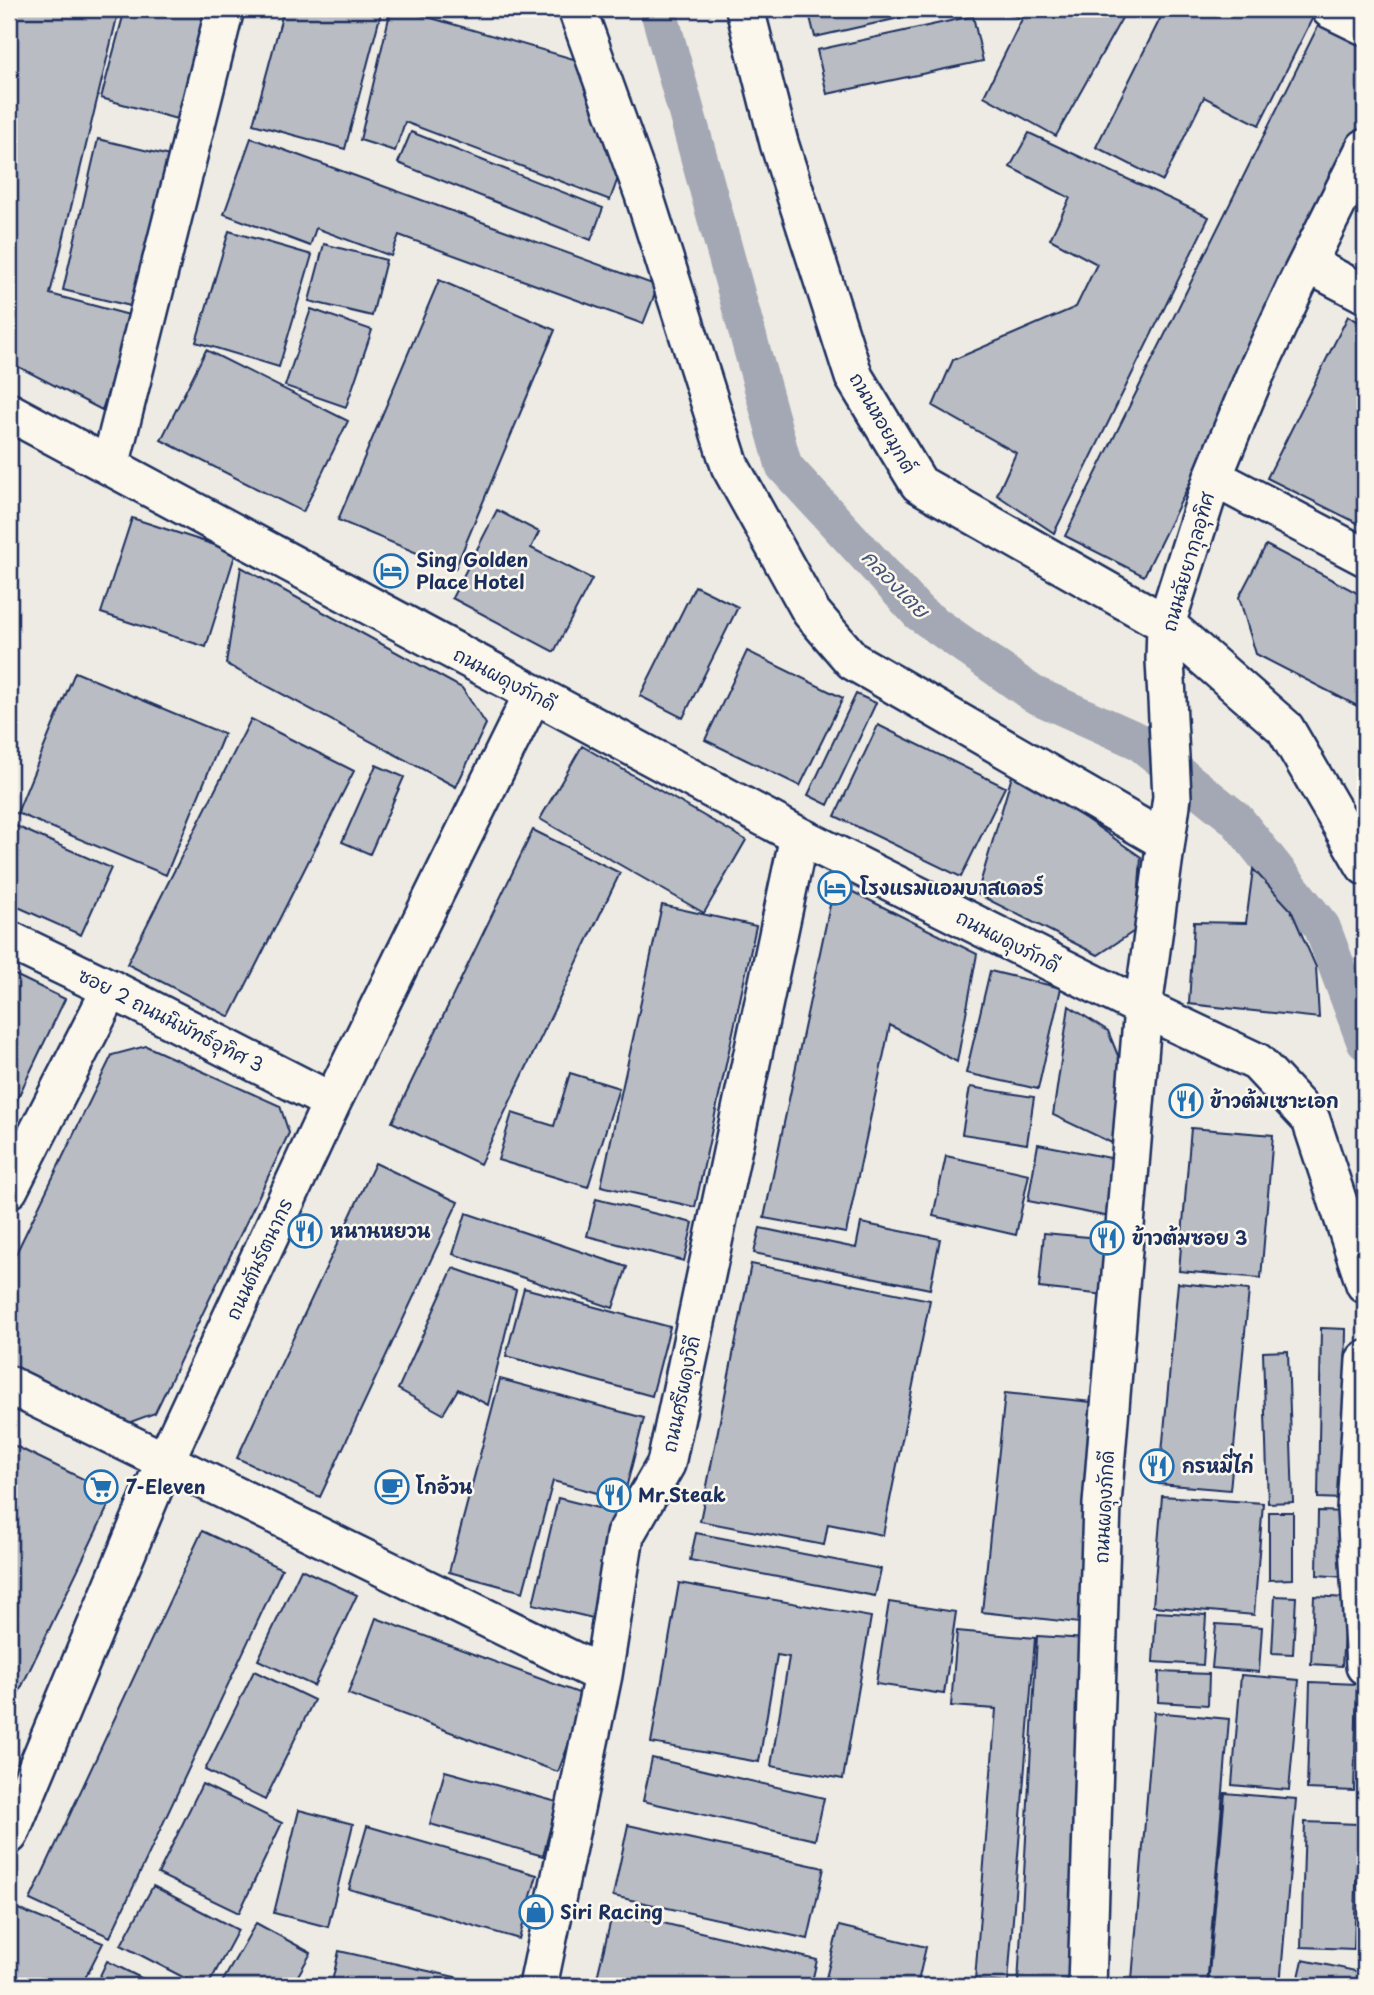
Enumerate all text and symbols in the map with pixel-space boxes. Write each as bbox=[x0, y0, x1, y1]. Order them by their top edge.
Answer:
street label: ถนนหอยมุกต์ bbox=[842, 367, 924, 479]
street label: ถนนฉัยยากุลอุทิศ bbox=[1154, 487, 1223, 635]
water label: คลองเตย bbox=[855, 541, 939, 626]
place label: Sing Golden Place Hotel bbox=[416, 545, 528, 595]
hotel icon: Sing Golden Place Hotel bbox=[372, 552, 410, 590]
street label: ถนนผดุงภักดี bbox=[448, 639, 562, 719]
hotel icon: โรงแรมแอมบาสเดอร์ bbox=[816, 869, 854, 907]
place label: โรงแรมแอมบาสเดอร์ bbox=[860, 873, 1044, 901]
street label: ถนนผดุงภักดี bbox=[951, 902, 1065, 980]
street label: ซอย 2 ถนนนิพัทธ์อุทิศ 3 bbox=[73, 960, 269, 1080]
restaurant icon: ข้าวต้มเซาะเอก bbox=[1167, 1082, 1205, 1120]
place label: ข้าวต้มเซาะเอก bbox=[1210, 1086, 1339, 1114]
street label: ถนนตันรัตนากร bbox=[218, 1193, 298, 1324]
restaurant icon: หนานหยวน bbox=[286, 1212, 324, 1250]
place label: หนานหยวน bbox=[330, 1216, 431, 1244]
restaurant icon: ข้าวต้มซอย 3 bbox=[1088, 1219, 1126, 1257]
place label: ข้าวต้มซอย 3 bbox=[1132, 1223, 1248, 1251]
street label: ถนนศรีผดุงวิถี bbox=[654, 1333, 708, 1455]
restaurant icon: กรหมี่ไก่ bbox=[1138, 1447, 1176, 1485]
place label: กรหมี่ไก่ bbox=[1182, 1448, 1254, 1479]
street label: ถนนผดุงภักดี bbox=[1086, 1450, 1122, 1564]
supermarket icon: 7-Eleven bbox=[82, 1468, 120, 1506]
cafe icon: โกอ้วน bbox=[373, 1468, 411, 1506]
place label: 7-Eleven bbox=[126, 1472, 206, 1500]
place label: โกอ้วน bbox=[415, 1472, 473, 1500]
restaurant icon: Mr.Steak bbox=[595, 1476, 633, 1514]
place label: Mr.Steak bbox=[638, 1480, 726, 1508]
shop icon: Siri Racing bbox=[517, 1893, 555, 1931]
place label: Siri Racing bbox=[560, 1897, 663, 1925]

